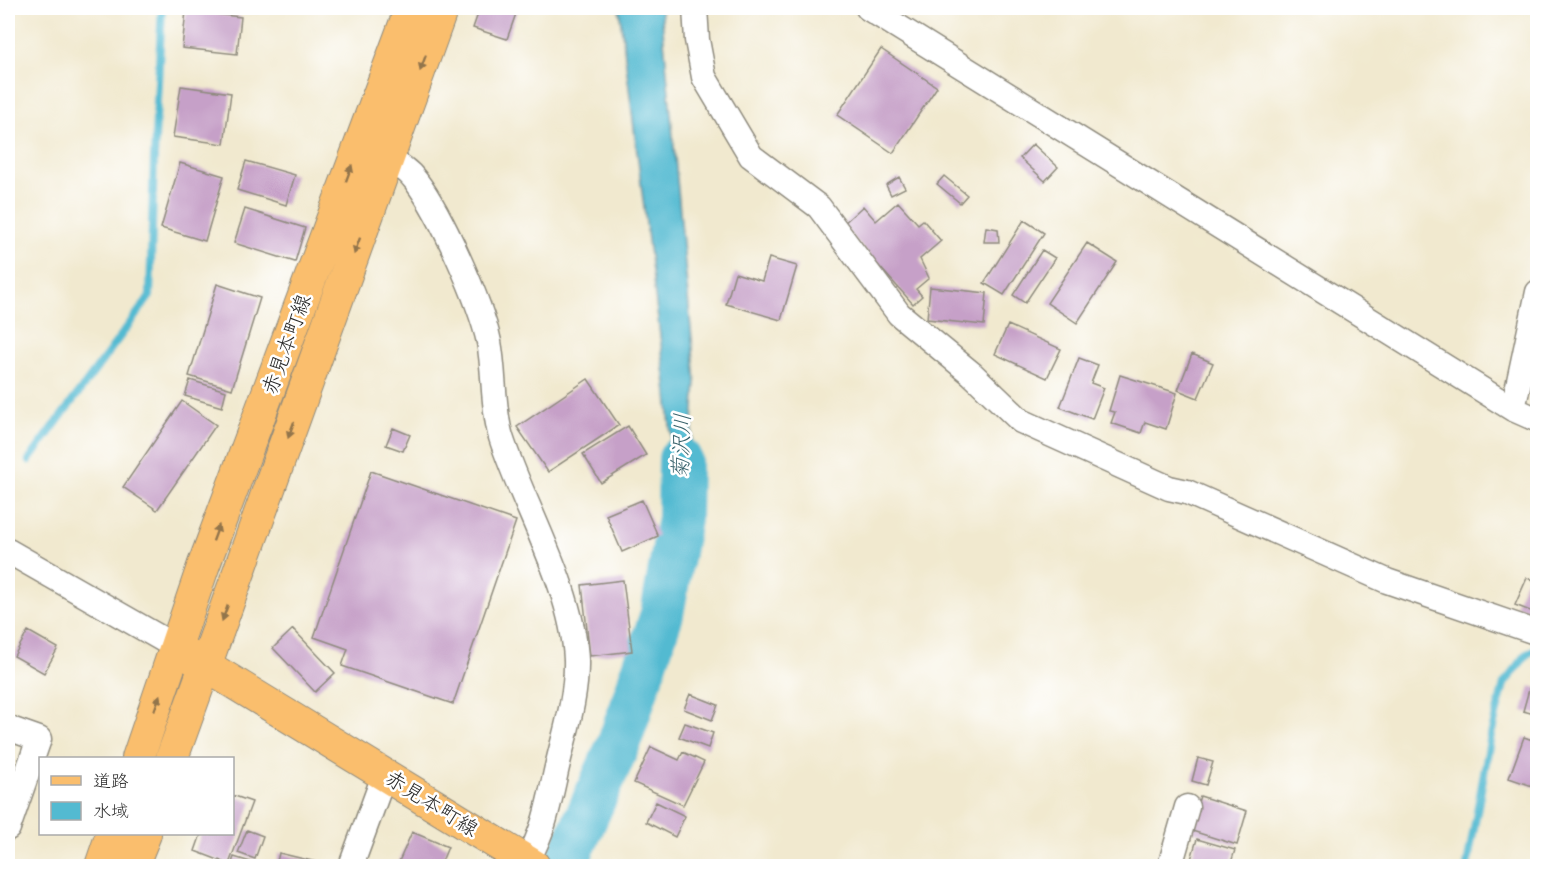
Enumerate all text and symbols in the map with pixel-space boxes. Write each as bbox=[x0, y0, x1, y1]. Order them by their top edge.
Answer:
one-way arrow bbox=[417, 54, 427, 72]
one-way arrow bbox=[345, 164, 355, 182]
one-way arrow bbox=[351, 237, 361, 255]
street label: 赤見本町線 bbox=[256, 290, 316, 398]
water label: 菊沢川 bbox=[666, 413, 696, 479]
one-way arrow bbox=[285, 421, 295, 439]
one-way arrow bbox=[212, 524, 221, 542]
one-way arrow bbox=[220, 604, 230, 622]
one-way arrow bbox=[153, 694, 162, 712]
legend bbox=[39, 757, 234, 835]
street label: 赤見本町線 bbox=[381, 765, 483, 841]
text: 道路 bbox=[93, 770, 129, 792]
text: 水域 bbox=[93, 800, 129, 822]

